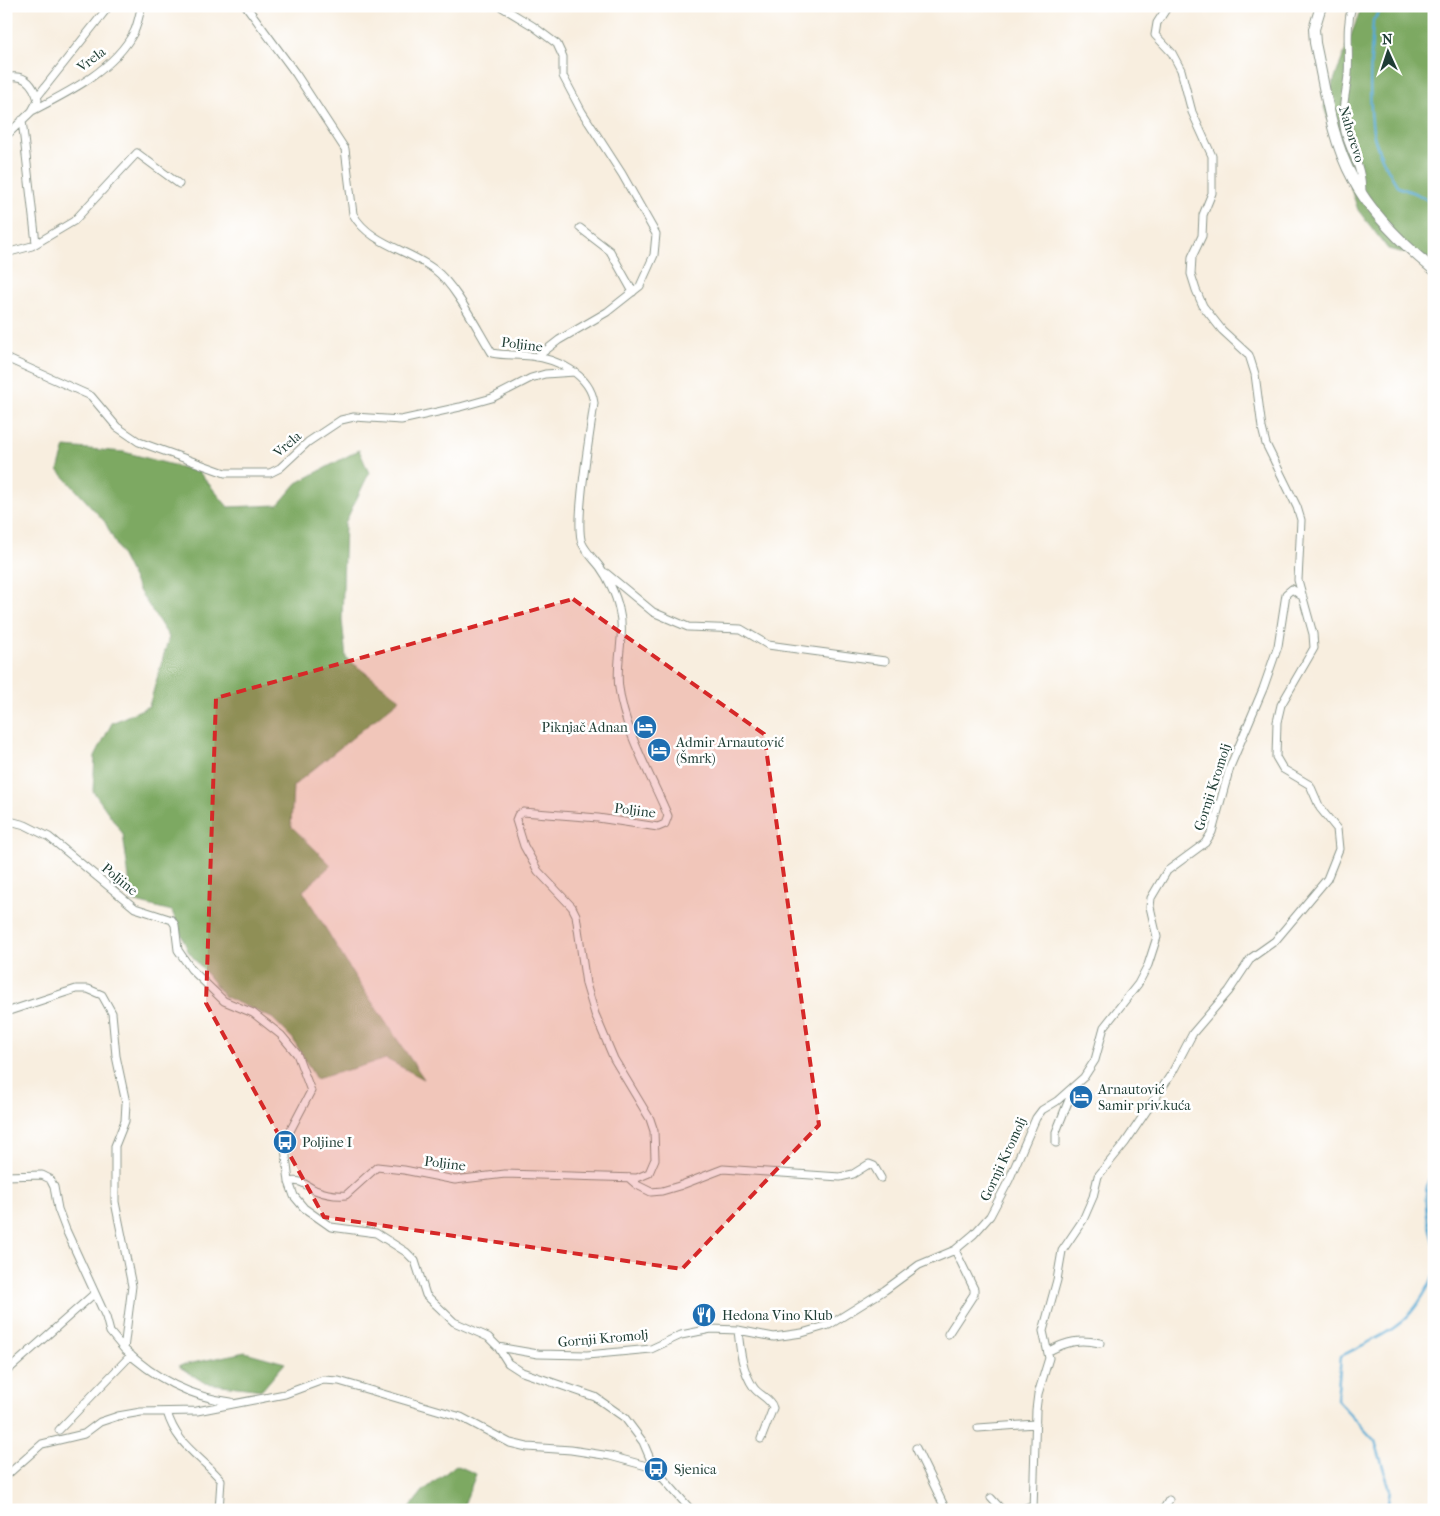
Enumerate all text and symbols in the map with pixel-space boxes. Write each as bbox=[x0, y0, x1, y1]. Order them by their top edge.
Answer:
north arrow bbox=[1362, 28, 1412, 78]
text: N bbox=[1382, 31, 1393, 48]
street label: Vrela bbox=[73, 43, 109, 76]
street label: Nahorevo bbox=[1335, 104, 1368, 164]
street label: Poljine bbox=[500, 334, 544, 355]
street label: Vrela bbox=[269, 427, 305, 462]
hotel icon: Piknjač Adnan bbox=[632, 714, 658, 740]
place label: Piknjač Adnan bbox=[541, 719, 628, 736]
place label: Admir Arnautović (Šmrk) bbox=[675, 734, 784, 767]
hotel icon: Admir Arnautović (Šmrk) bbox=[646, 737, 672, 763]
street label: Gornji Kromolj bbox=[1190, 741, 1235, 833]
street label: Poljine bbox=[613, 800, 657, 821]
street label: Poljine bbox=[98, 859, 141, 899]
place label: Arnautović Samir priv.kuća bbox=[1097, 1081, 1191, 1114]
hotel icon: Arnautović Samir priv.kuća bbox=[1068, 1084, 1094, 1110]
street label: Gornji Kromolj bbox=[977, 1115, 1030, 1204]
bus stop icon: Poljine I bbox=[272, 1129, 298, 1155]
place label: Poljine I bbox=[302, 1134, 353, 1151]
street label: Poljine bbox=[423, 1153, 467, 1174]
restaurant icon: Hedona Vino Klub bbox=[691, 1302, 717, 1328]
place label: Hedona Vino Klub bbox=[722, 1307, 833, 1324]
street label: Gornji Kromolj bbox=[557, 1326, 649, 1351]
bus stop icon: Sjenica bbox=[643, 1456, 669, 1482]
place label: Sjenica bbox=[674, 1461, 717, 1478]

